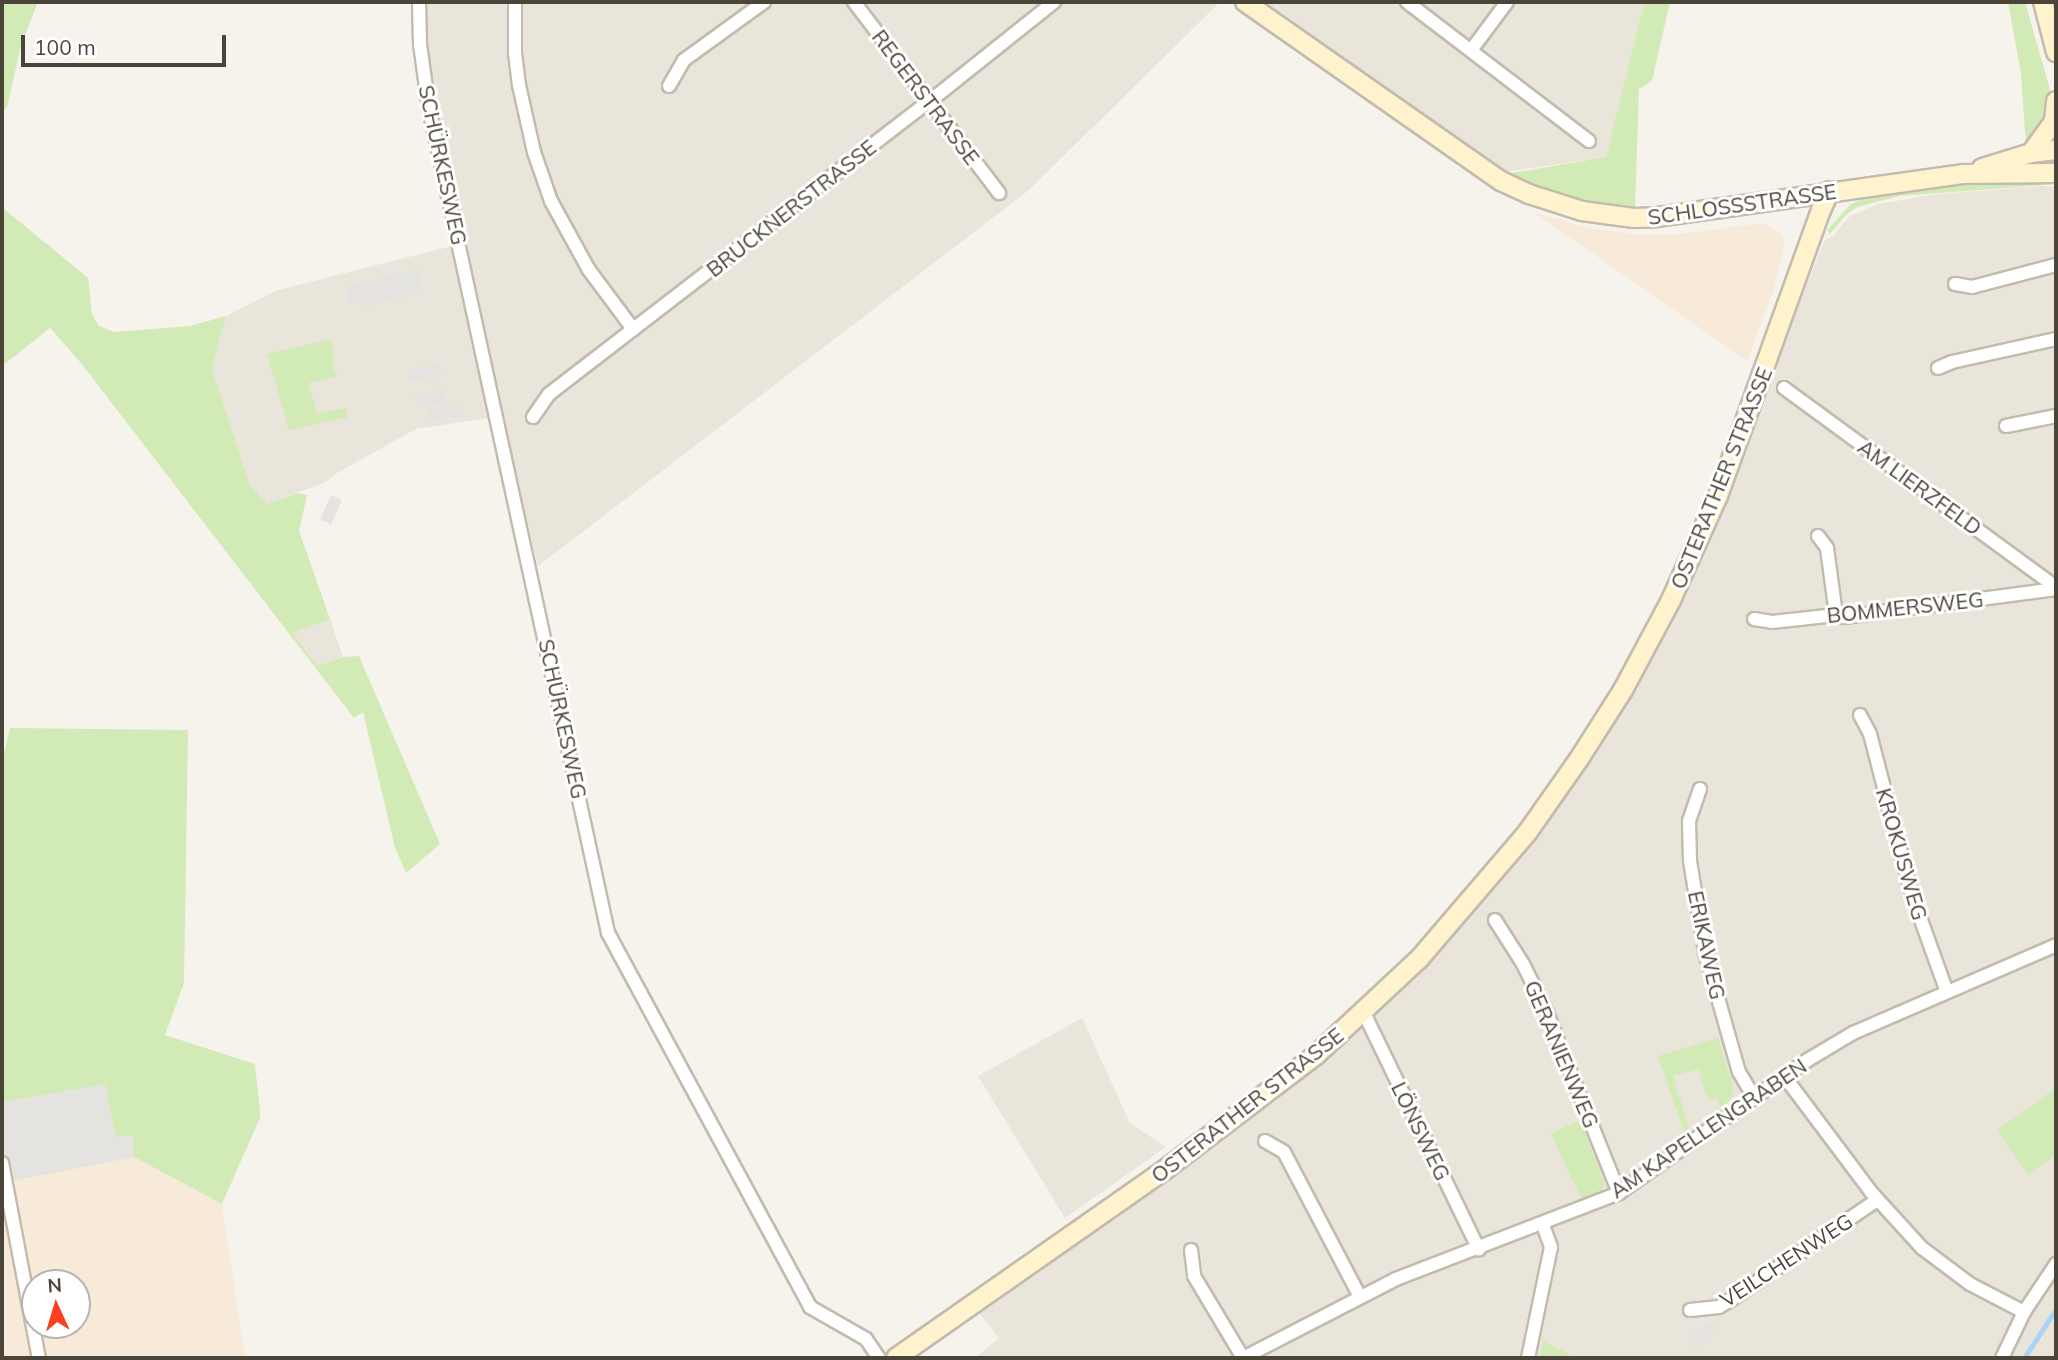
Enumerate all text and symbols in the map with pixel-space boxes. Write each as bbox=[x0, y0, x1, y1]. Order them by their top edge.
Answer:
scale bar bbox=[24, 21, 229, 65]
street label: REGERSTRASSE bbox=[867, 24, 985, 170]
text: 100 m bbox=[34, 34, 96, 60]
street label: SCHÜRKESWEG bbox=[414, 83, 472, 247]
street label: BRUCKNERSTRASSE bbox=[701, 134, 881, 282]
street label: SCHLOSSSTRASSE bbox=[1646, 178, 1838, 230]
street label: OSTERATHER STRASSE bbox=[1665, 363, 1777, 593]
street label: AM LIERZFELD bbox=[1853, 434, 1987, 540]
street label: BOMMERSWEG bbox=[1825, 586, 1985, 628]
street label: SCHÜRKESWEG bbox=[534, 637, 592, 801]
street label: KROKUSWEG bbox=[1871, 785, 1933, 923]
street label: ERIKAWEG bbox=[1683, 888, 1731, 1002]
street label: GERANIENWEG bbox=[1520, 977, 1604, 1131]
street label: OSTERATHER STRASSE bbox=[1146, 1022, 1348, 1188]
street label: AM KAPELLENGRABEN bbox=[1605, 1053, 1811, 1203]
street label: LÖNSWEG bbox=[1386, 1078, 1456, 1184]
street label: VEILCHENWEG bbox=[1715, 1208, 1857, 1312]
north arrow bbox=[21, 1269, 91, 1339]
text: N bbox=[47, 1273, 63, 1298]

